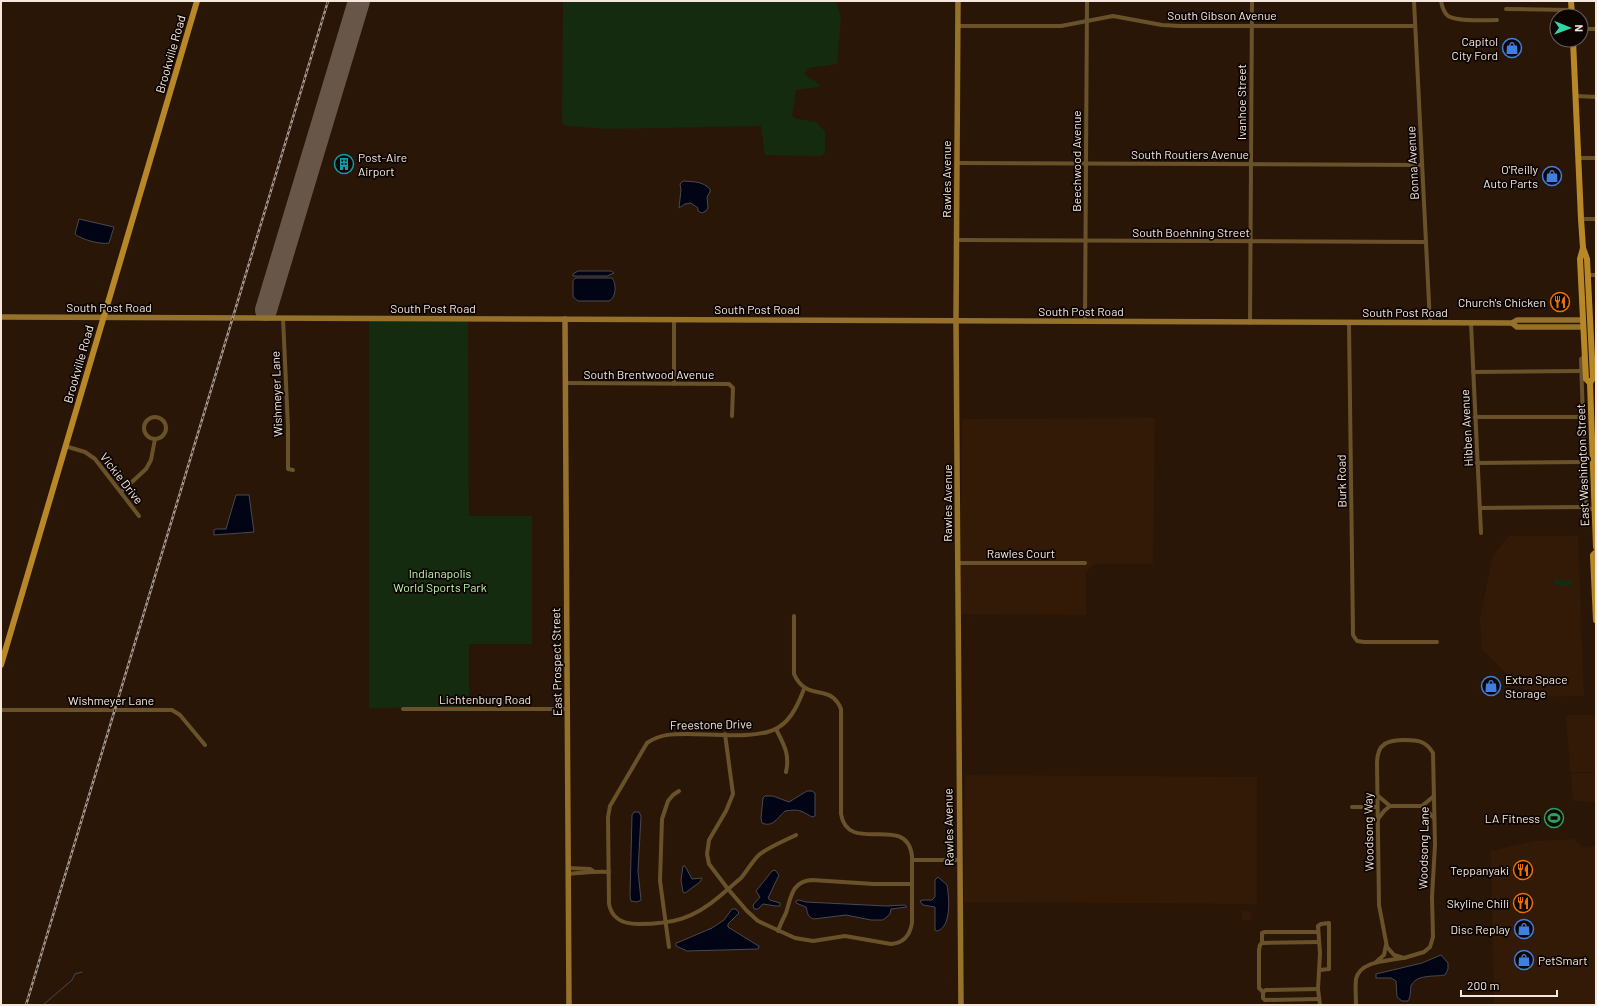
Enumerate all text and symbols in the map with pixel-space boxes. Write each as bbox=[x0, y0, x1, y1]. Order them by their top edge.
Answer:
street label: South Gibson Avenue bbox=[1167, 8, 1277, 22]
north arrow bbox=[1549, 8, 1589, 48]
street label: Brookville Road bbox=[152, 13, 188, 95]
text: N bbox=[1573, 24, 1586, 32]
place label: Capitol City Ford bbox=[1452, 34, 1498, 62]
shop icon: Capitol City Ford bbox=[1501, 37, 1523, 59]
street label: Ivanhoe Street bbox=[1234, 64, 1248, 140]
street label: Beechwood Avenue bbox=[1069, 110, 1083, 212]
street label: Bonna Avenue bbox=[1403, 126, 1421, 200]
street label: Rawles Avenue bbox=[939, 140, 953, 218]
street label: South Routiers Avenue bbox=[1131, 147, 1249, 161]
place label: Post-Aire Airport bbox=[358, 150, 407, 178]
building icon: Post-Aire Airport bbox=[333, 153, 355, 175]
place label: O'Reilly Auto Parts bbox=[1483, 162, 1538, 190]
shop icon: O'Reilly Auto Parts bbox=[1541, 165, 1563, 187]
street label: South Boehning Street bbox=[1132, 225, 1250, 239]
restaurant icon: Church's Chicken bbox=[1549, 291, 1571, 313]
place label: Church's Chicken bbox=[1458, 295, 1546, 309]
street label: South Post Road bbox=[66, 300, 152, 314]
street label: South Post Road bbox=[390, 301, 476, 315]
street label: South Post Road bbox=[714, 302, 800, 316]
street label: South Post Road bbox=[1038, 304, 1124, 318]
street label: South Post Road bbox=[1362, 305, 1448, 319]
street label: Brookville Road bbox=[60, 323, 96, 405]
street label: Wishmeyer Lane bbox=[268, 351, 284, 437]
street label: South Brentwood Avenue bbox=[584, 367, 714, 381]
street label: Hibben Avenue bbox=[1457, 389, 1475, 467]
street label: East Washington Street bbox=[1573, 404, 1591, 526]
street label: Vickie Drive bbox=[98, 450, 146, 506]
street label: Burk Road bbox=[1334, 454, 1348, 508]
street label: Rawles Avenue bbox=[940, 464, 954, 542]
street label: Rawles Court bbox=[987, 546, 1055, 560]
park label: Indianapolis World Sports Park bbox=[393, 566, 487, 594]
street label: East Prospect Street bbox=[548, 608, 564, 716]
place label: Extra Space Storage bbox=[1505, 672, 1568, 700]
shop icon: Extra Space Storage bbox=[1480, 675, 1502, 697]
street label: Lichtenburg Road bbox=[439, 692, 531, 706]
street label: Wishmeyer Lane bbox=[68, 693, 154, 707]
street label: Freestone Drive bbox=[670, 716, 752, 732]
street label: Rawles Avenue bbox=[940, 788, 956, 866]
street label: Woodsong Way bbox=[1360, 792, 1376, 871]
street label: Woodsong Lane bbox=[1415, 806, 1431, 890]
sports icon: LA Fitness bbox=[1543, 807, 1565, 829]
place label: LA Fitness bbox=[1485, 811, 1540, 825]
restaurant icon: Teppanyaki bbox=[1512, 859, 1534, 881]
place label: Teppanyaki bbox=[1450, 863, 1509, 877]
restaurant icon: Skyline Chili bbox=[1512, 892, 1534, 914]
place label: Skyline Chili bbox=[1447, 896, 1509, 910]
shop icon: Disc Replay bbox=[1513, 918, 1535, 940]
place label: Disc Replay bbox=[1450, 922, 1510, 936]
shop icon: PetSmart bbox=[1513, 949, 1535, 971]
place label: PetSmart bbox=[1538, 953, 1588, 967]
scale bar bbox=[1461, 972, 1557, 998]
text: 200 m bbox=[1467, 978, 1499, 992]

